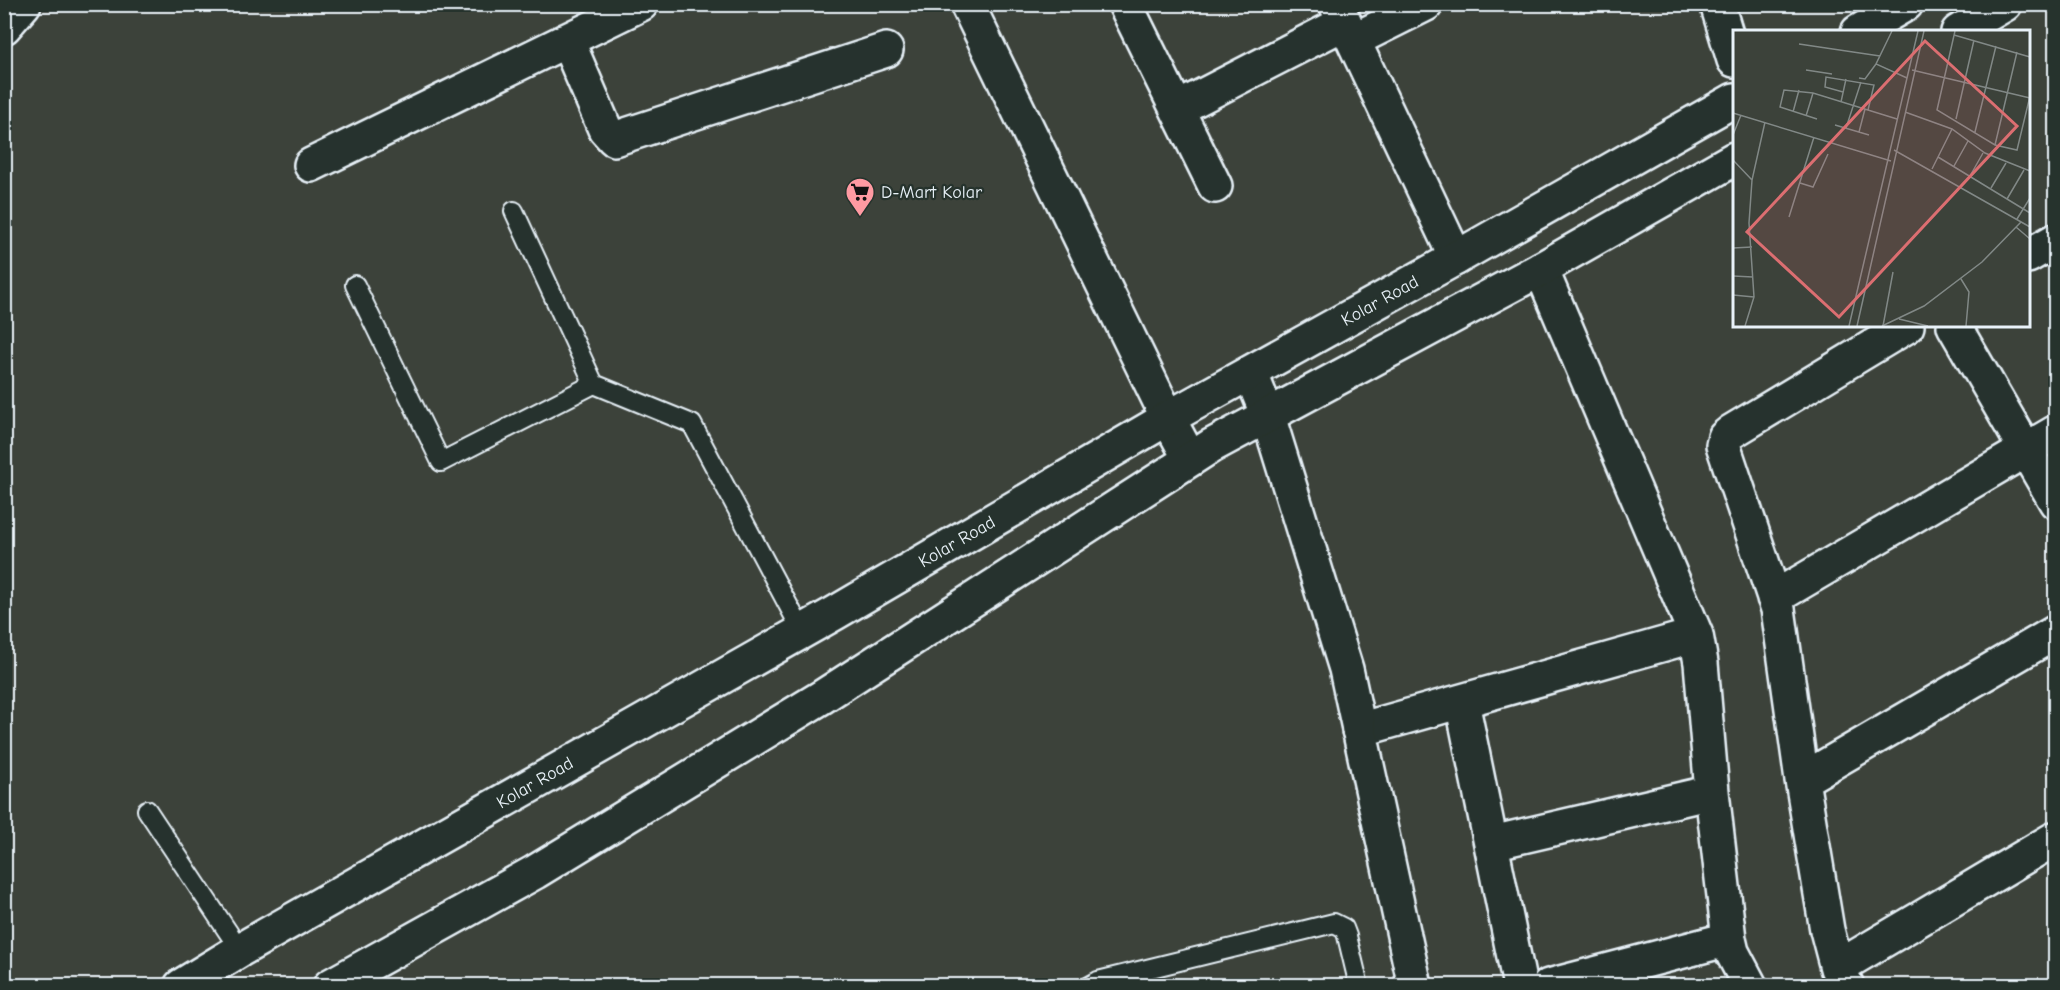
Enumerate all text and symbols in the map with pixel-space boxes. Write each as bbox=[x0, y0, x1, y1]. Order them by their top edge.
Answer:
inset map bbox=[1733, 30, 2030, 327]
supermarket icon: D-Mart Kolar bbox=[844, 176, 876, 218]
place label: D-Mart Kolar bbox=[881, 182, 983, 203]
street label: Kolar Road bbox=[1338, 271, 1422, 331]
street label: Kolar Road bbox=[915, 512, 999, 572]
street label: Kolar Road bbox=[493, 753, 577, 813]

